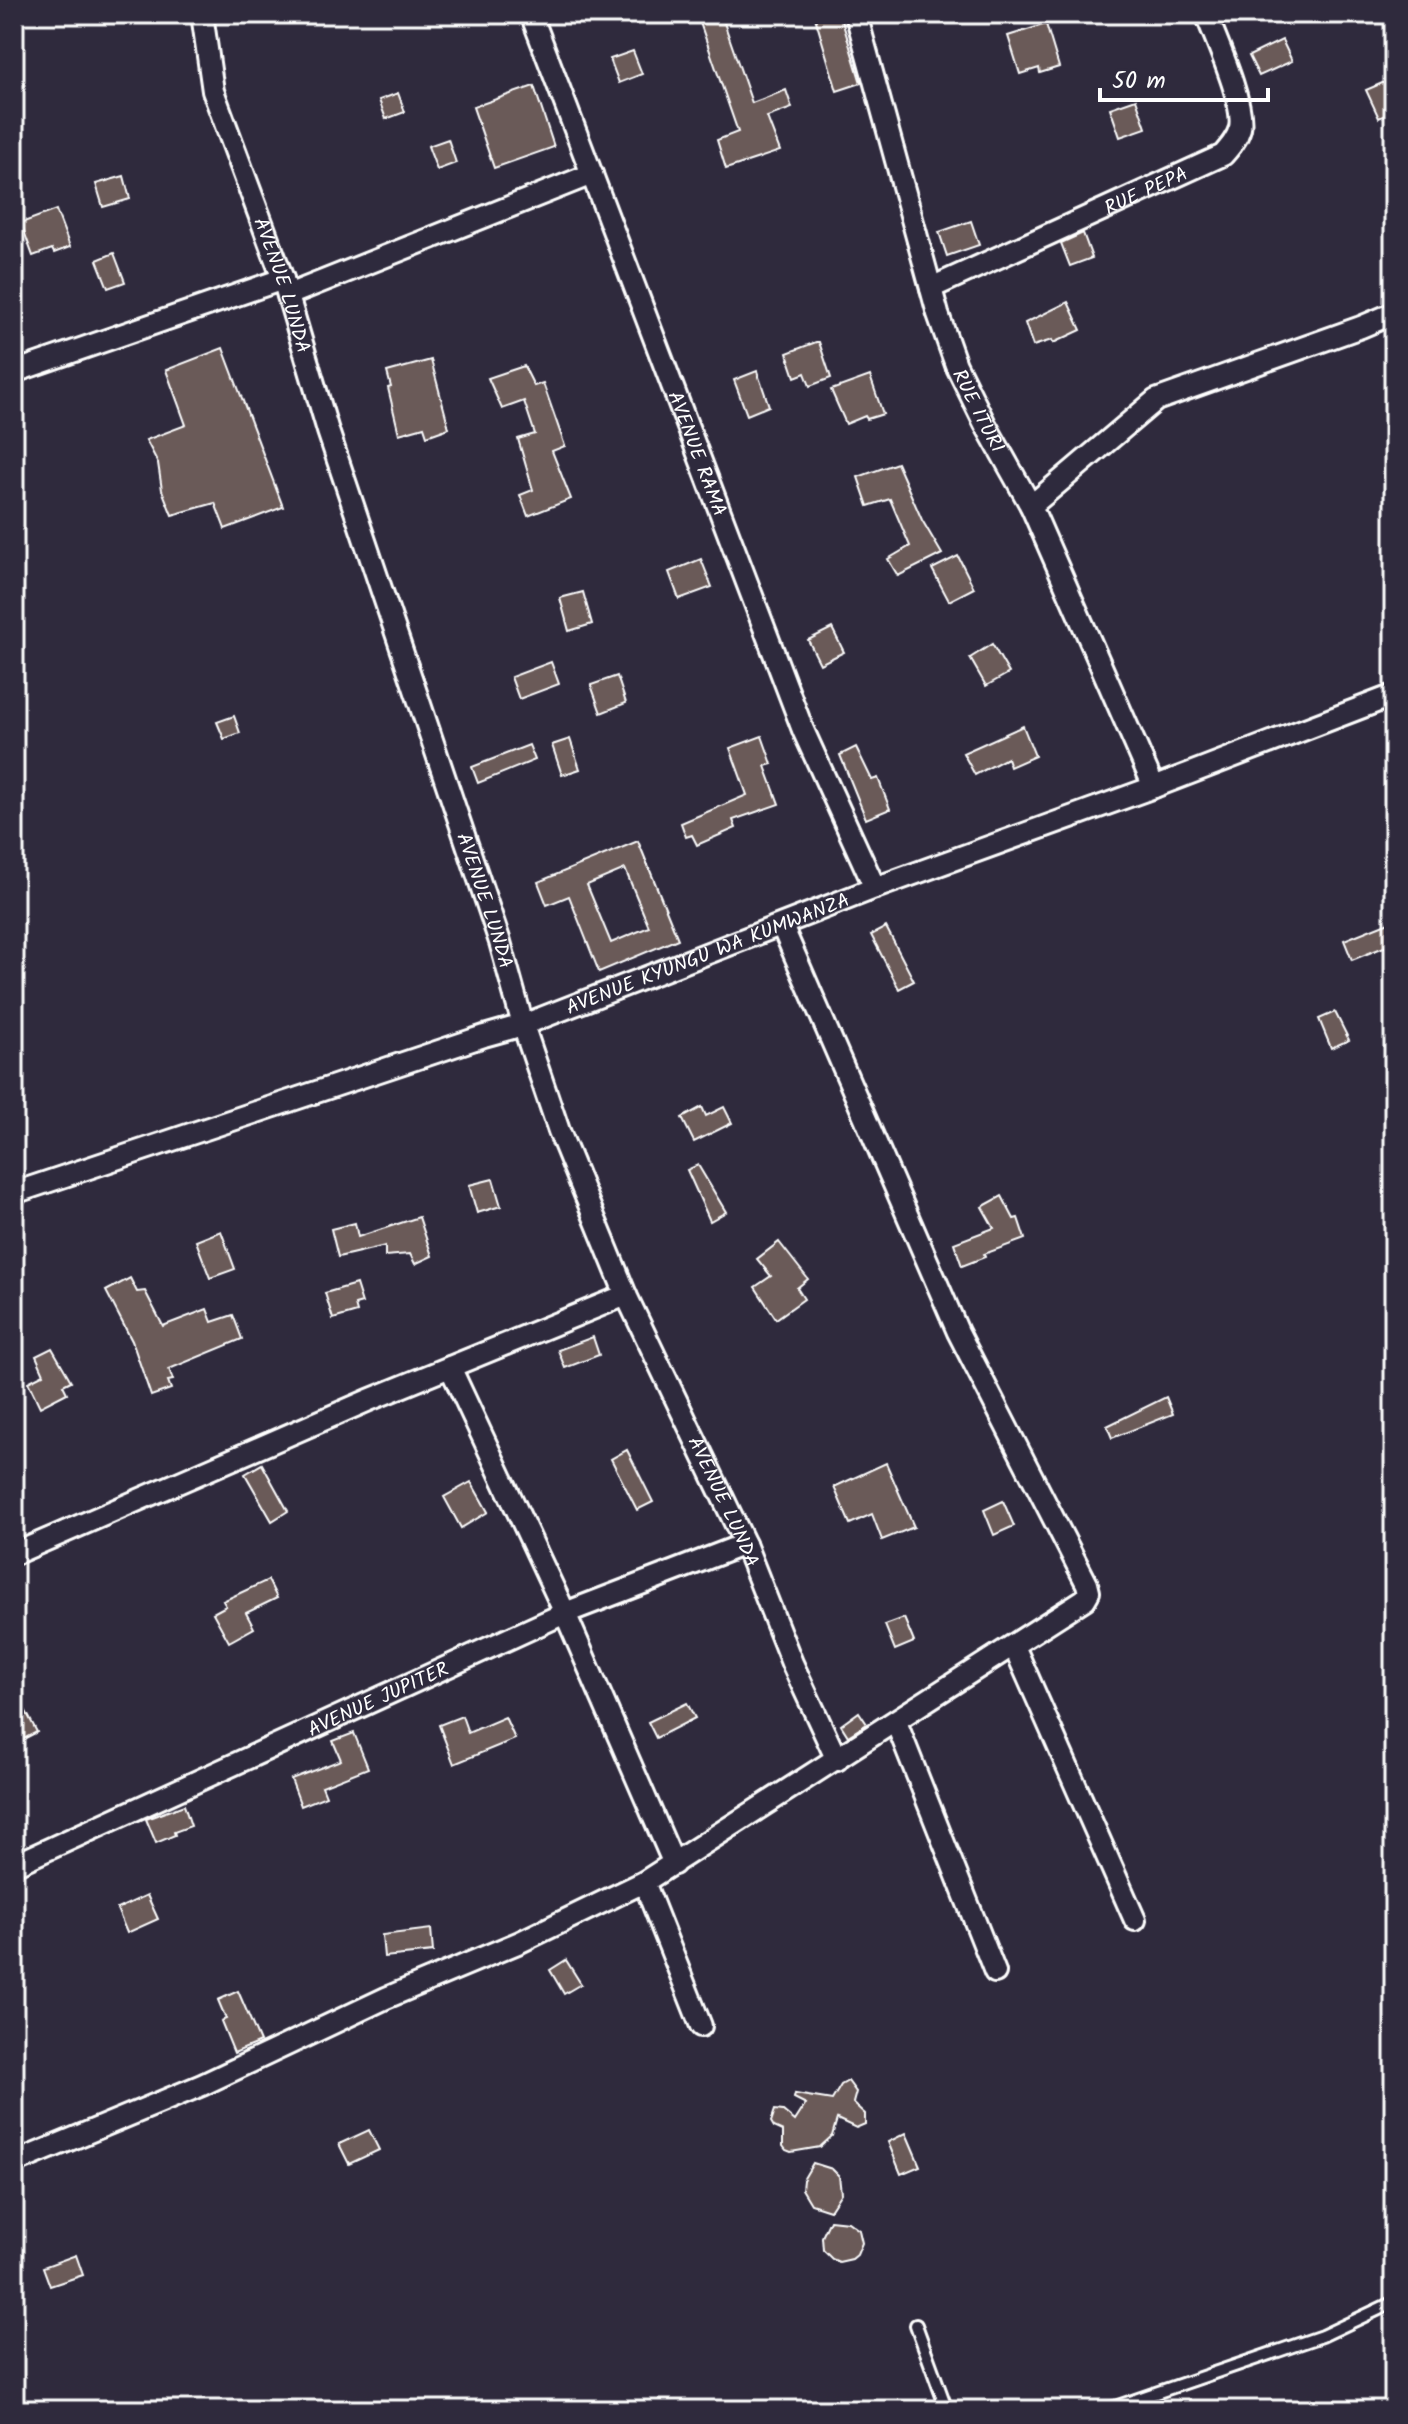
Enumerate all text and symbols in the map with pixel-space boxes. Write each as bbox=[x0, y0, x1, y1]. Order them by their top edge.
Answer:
scale bar bbox=[1100, 52, 1268, 102]
text: 50 m bbox=[1112, 62, 1166, 101]
street label: RUE PEPA bbox=[1099, 159, 1194, 225]
street label: AVENUE LUNDA bbox=[243, 213, 318, 357]
street label: RUE ITURI bbox=[942, 364, 1012, 459]
street label: AVENUE RAMA bbox=[658, 387, 734, 521]
street label: AVENUE LUNDA bbox=[446, 829, 521, 972]
street label: AVENUE KYUNGU WA KUMWANZA bbox=[562, 885, 855, 1025]
street label: AVENUE LUNDA bbox=[678, 1432, 767, 1572]
street label: AVENUE JUPITER bbox=[303, 1654, 455, 1747]

